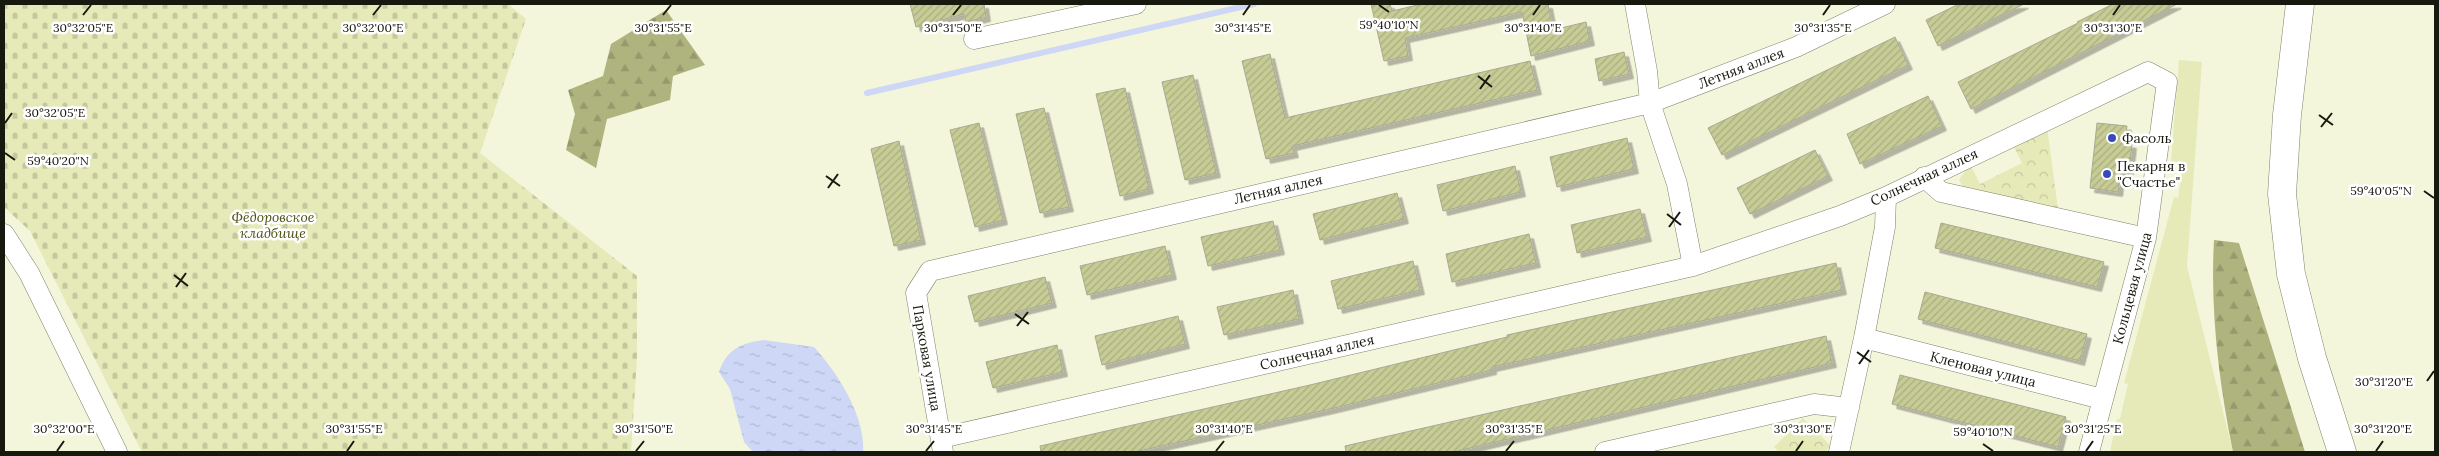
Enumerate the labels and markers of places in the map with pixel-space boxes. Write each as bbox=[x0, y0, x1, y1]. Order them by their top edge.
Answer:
place label: Фасоль bbox=[2122, 129, 2172, 147]
marker: Фасоль bbox=[2106, 132, 2118, 144]
place label: Пекарня в "Счастье" bbox=[2117, 157, 2185, 191]
marker: Пекарня в "Счастье" bbox=[2101, 168, 2113, 180]

